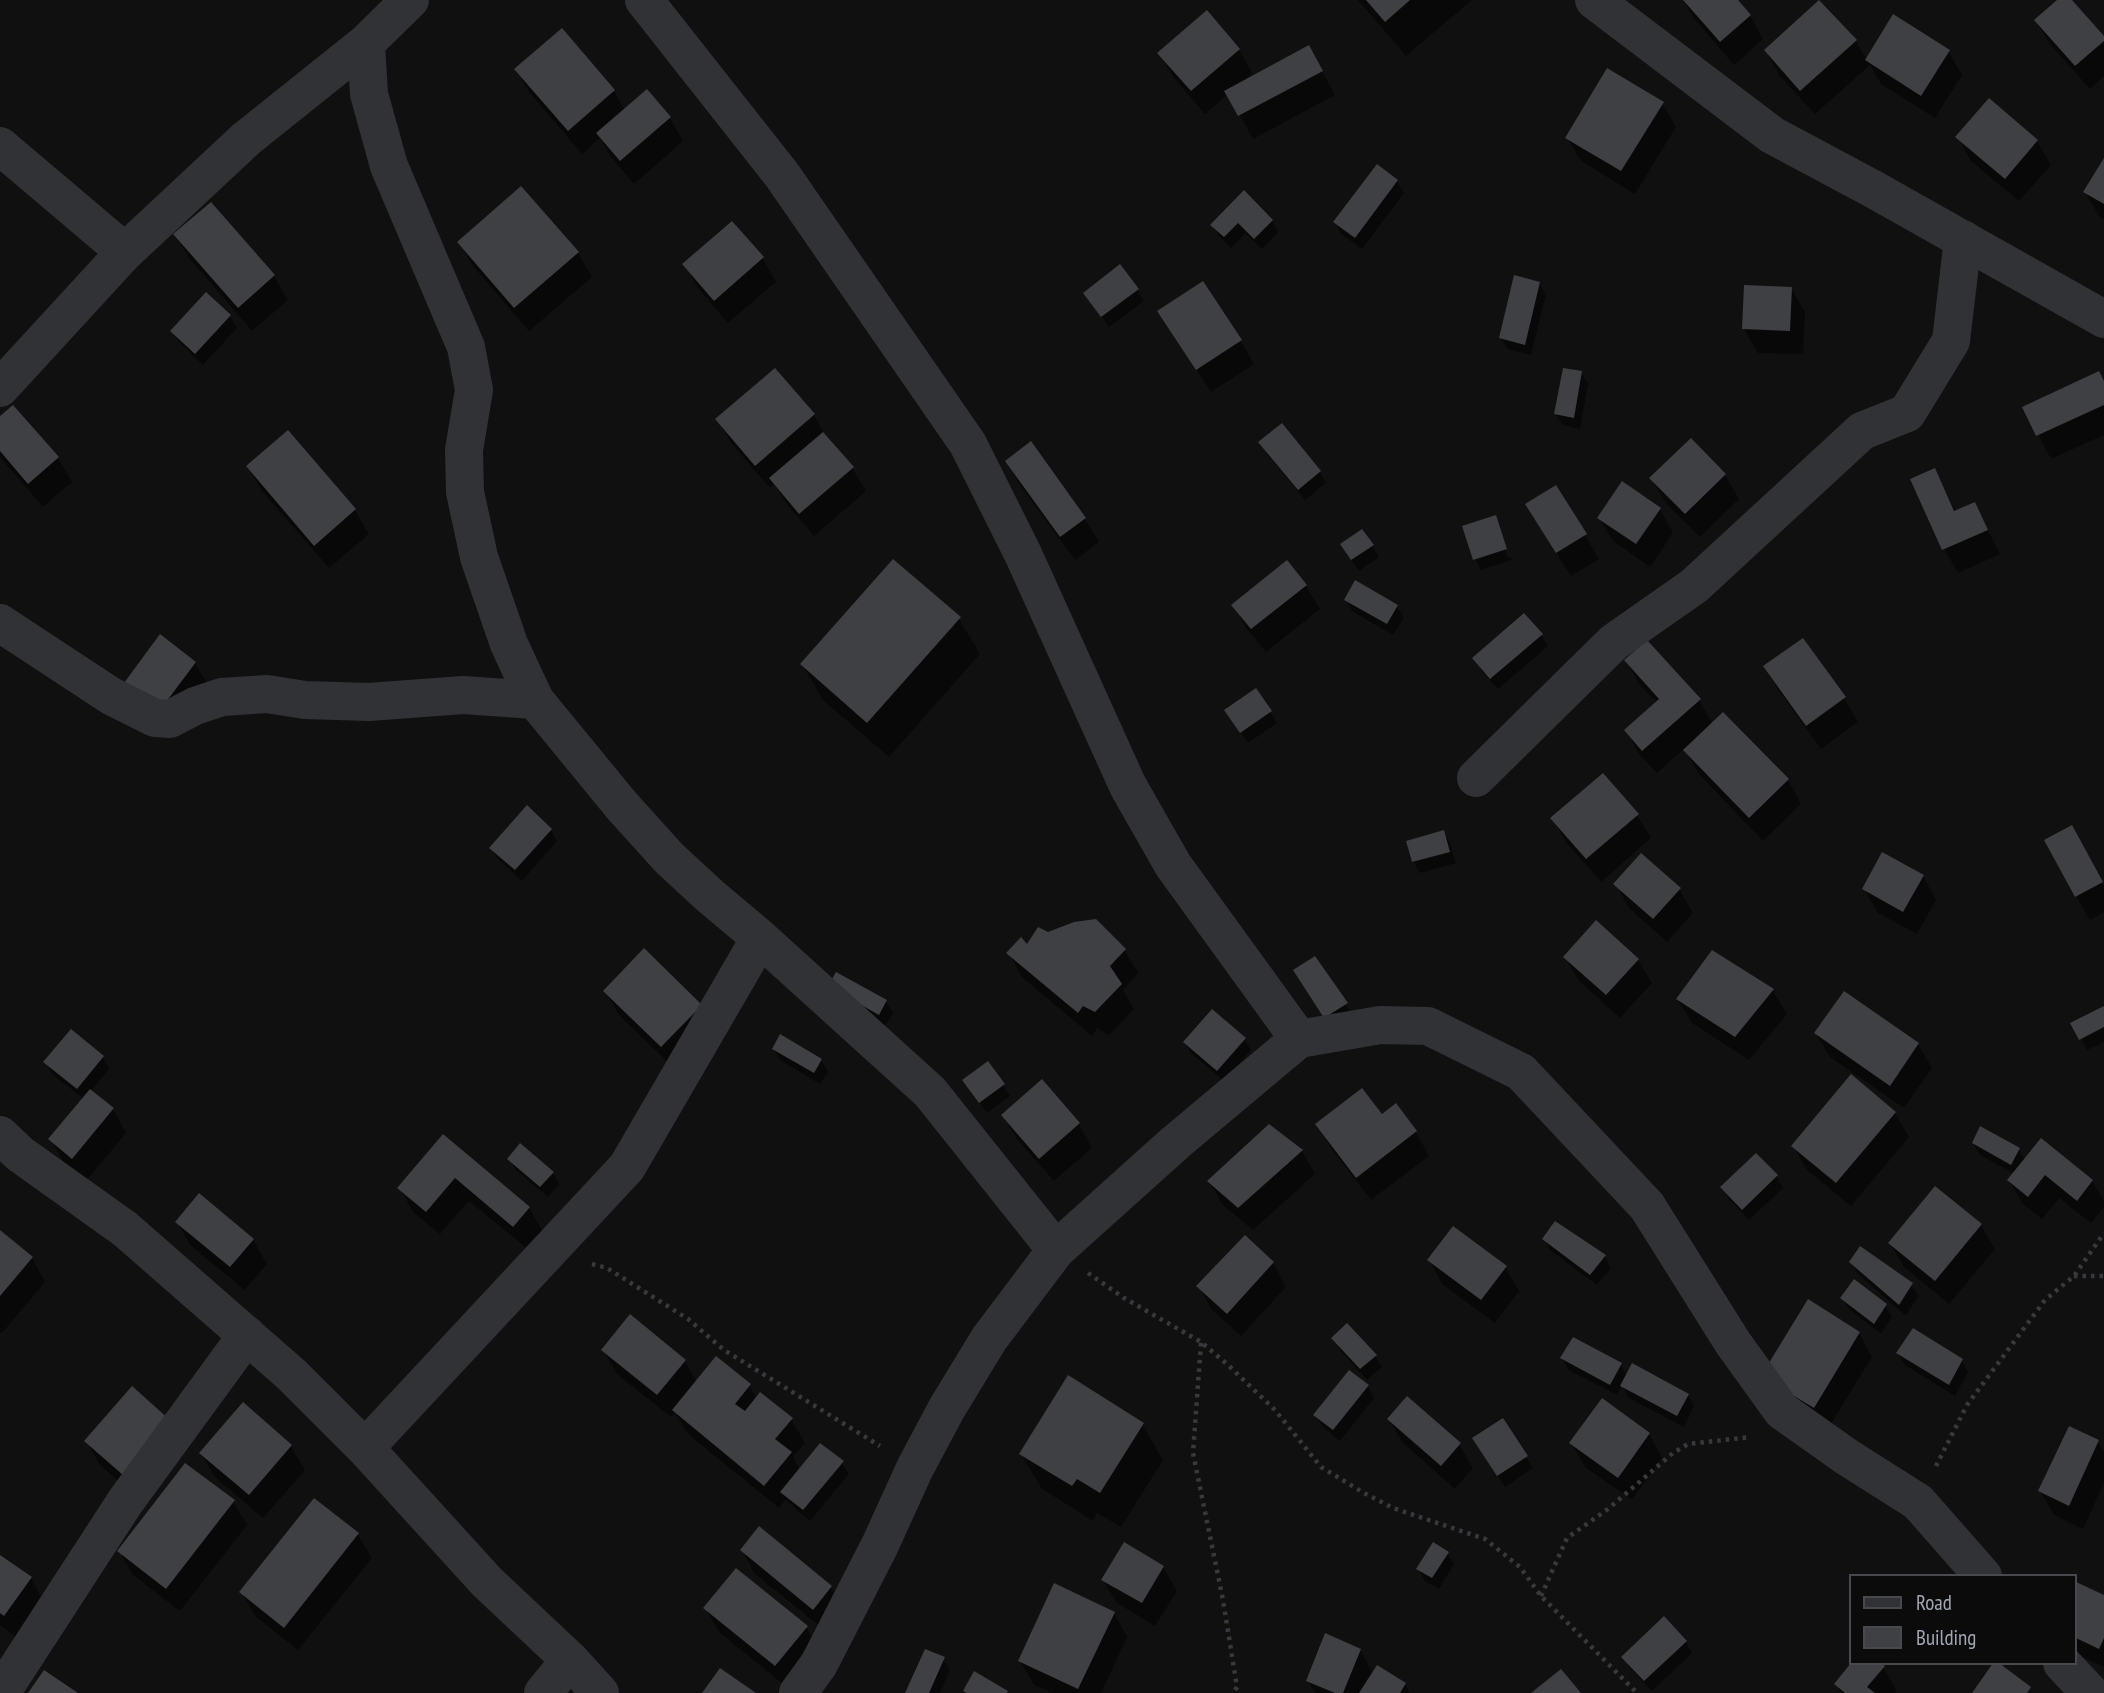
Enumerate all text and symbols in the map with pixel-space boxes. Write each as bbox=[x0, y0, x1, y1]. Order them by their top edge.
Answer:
legend bbox=[1848, 1574, 2076, 1665]
text: Road bbox=[1916, 1589, 1952, 1616]
text: Building bbox=[1916, 1624, 1976, 1651]

